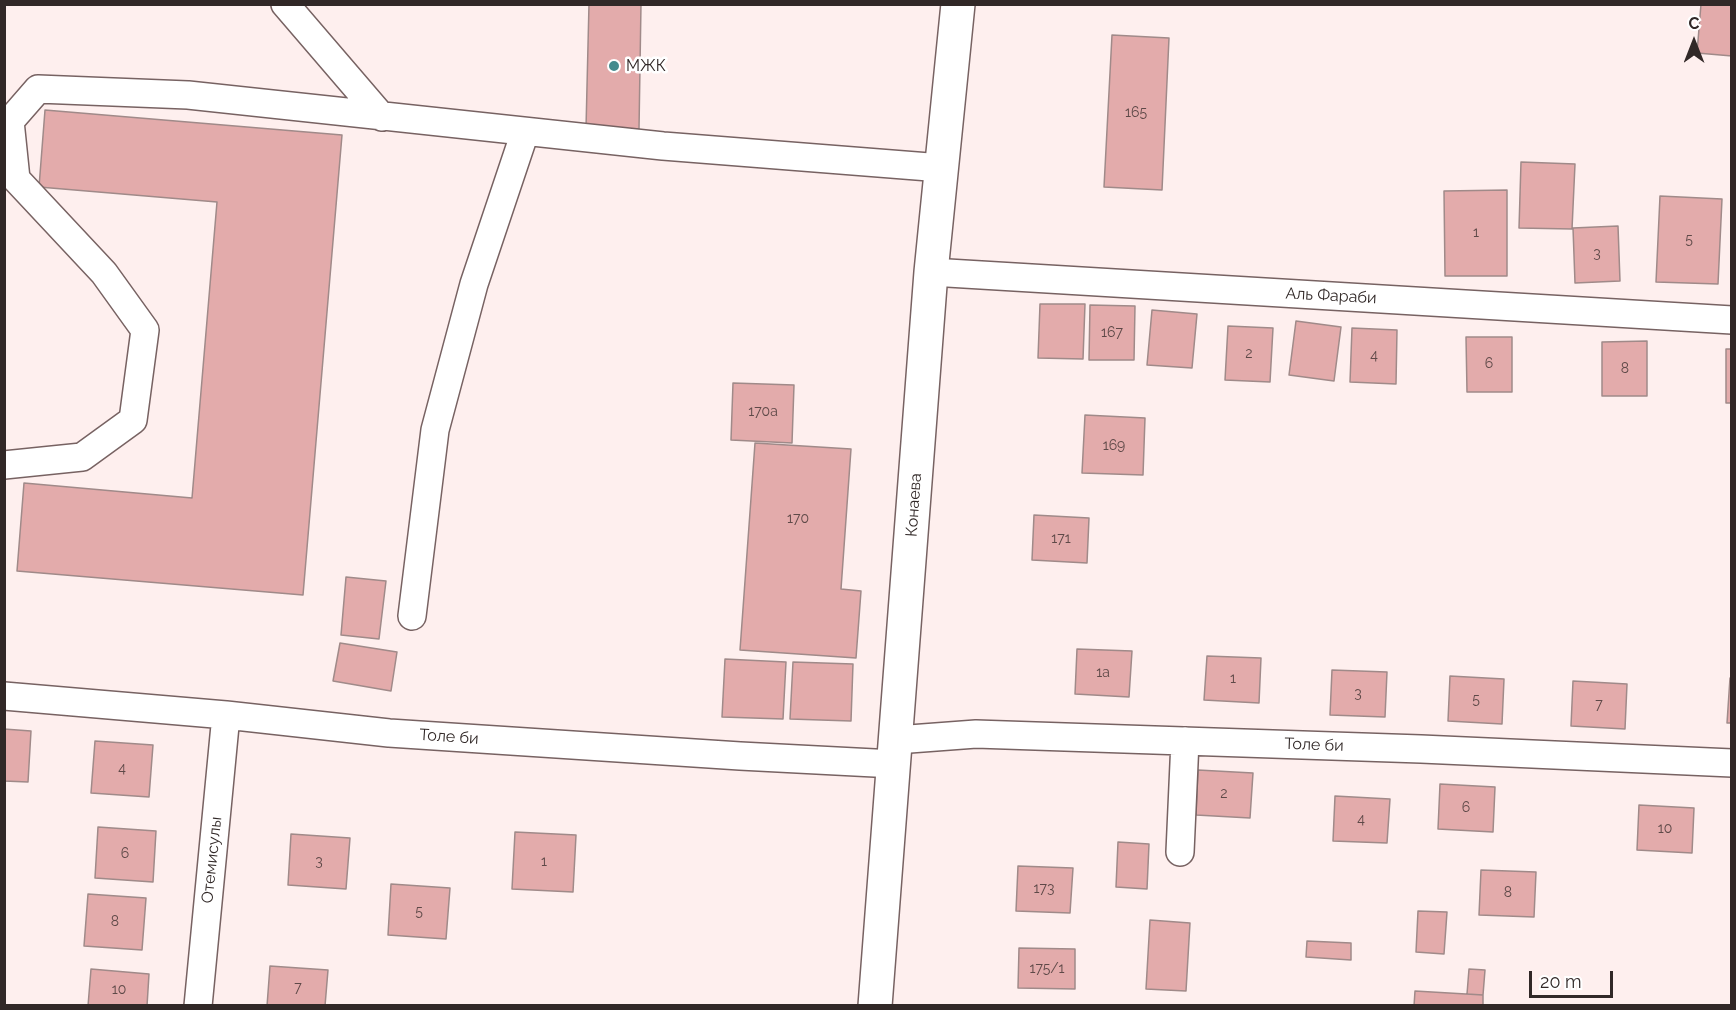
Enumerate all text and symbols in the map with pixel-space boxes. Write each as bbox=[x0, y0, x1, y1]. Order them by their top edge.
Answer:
north arrow bbox=[1664, 12, 1724, 72]
text: С bbox=[1689, 14, 1699, 33]
place label: МЖК bbox=[626, 56, 666, 76]
marker: МЖК bbox=[607, 59, 621, 73]
house number: 165 bbox=[1125, 105, 1147, 121]
house number: 1 bbox=[1473, 225, 1479, 241]
house number: 5 bbox=[1685, 232, 1693, 248]
house number: 3 bbox=[1593, 246, 1601, 262]
street label: Аль Фараби bbox=[1285, 284, 1377, 308]
house number: 167 bbox=[1101, 325, 1123, 341]
house number: 2 bbox=[1245, 346, 1253, 362]
house number: 4 bbox=[1370, 348, 1378, 364]
house number: 6 bbox=[1485, 356, 1493, 372]
house number: 8 bbox=[1621, 361, 1629, 377]
house number: 170а bbox=[748, 404, 778, 420]
house number: 169 bbox=[1103, 438, 1125, 454]
street label: Конаева bbox=[902, 472, 926, 538]
house number: 170 bbox=[787, 511, 809, 527]
house number: 171 bbox=[1051, 531, 1071, 547]
house number: 1а bbox=[1096, 665, 1110, 681]
house number: 1 bbox=[1230, 671, 1236, 687]
house number: 3 bbox=[1354, 686, 1362, 702]
house number: 5 bbox=[1472, 692, 1480, 708]
house number: 7 bbox=[1595, 697, 1603, 713]
street label: Толе би bbox=[419, 725, 479, 749]
street label: Толе би bbox=[1284, 734, 1344, 756]
house number: 4 bbox=[118, 761, 126, 777]
house number: 2 bbox=[1220, 786, 1228, 802]
house number: 6 bbox=[1462, 800, 1470, 816]
house number: 4 bbox=[1357, 812, 1365, 828]
street label: Отемисулы bbox=[198, 816, 226, 904]
house number: 10 bbox=[1658, 821, 1672, 837]
house number: 6 bbox=[121, 846, 129, 862]
house number: 3 bbox=[315, 854, 323, 870]
house number: 1 bbox=[541, 854, 547, 870]
house number: 173 bbox=[1034, 881, 1054, 897]
house number: 8 bbox=[1504, 885, 1512, 901]
house number: 5 bbox=[415, 904, 423, 920]
house number: 8 bbox=[111, 914, 119, 930]
scale bar bbox=[1532, 959, 1616, 997]
house number: 175/1 bbox=[1030, 961, 1064, 977]
text: 20 m bbox=[1540, 971, 1582, 992]
house number: 7 bbox=[294, 980, 302, 996]
house number: 10 bbox=[112, 982, 126, 998]

